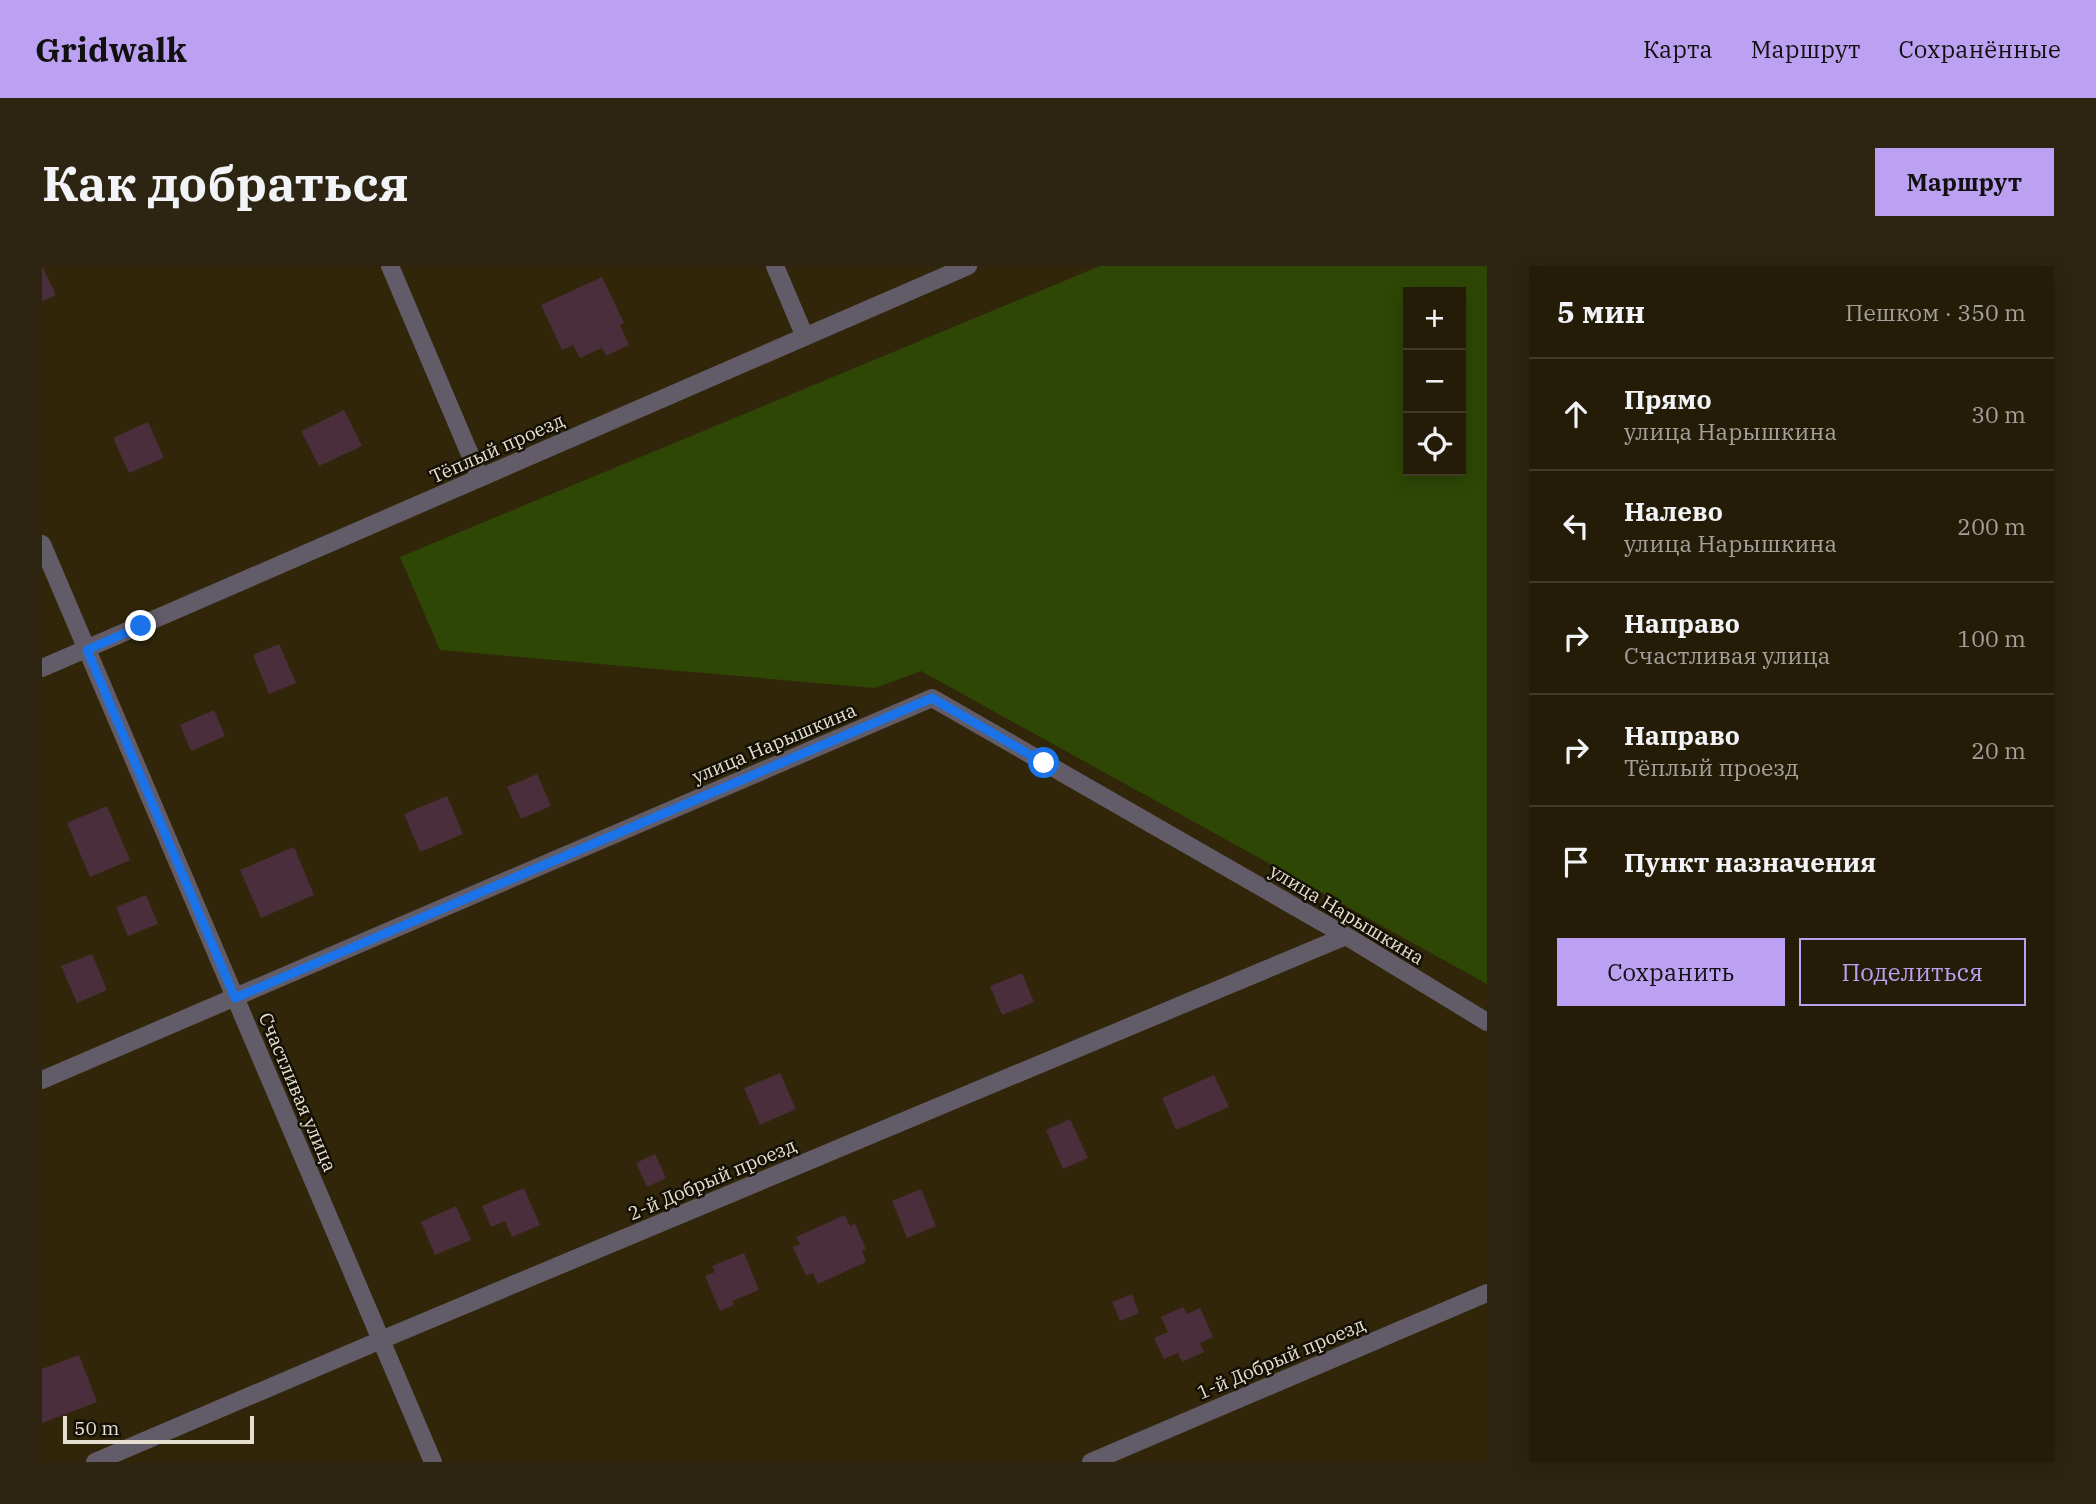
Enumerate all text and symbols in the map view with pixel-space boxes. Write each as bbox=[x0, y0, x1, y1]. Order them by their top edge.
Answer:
text: Gridwalk bbox=[35, 28, 187, 71]
text: Карта bbox=[1643, 33, 1713, 65]
text: Маршрут bbox=[1751, 33, 1860, 65]
text: Сохранённые bbox=[1898, 33, 2061, 65]
button: Маршрут bbox=[1875, 148, 2054, 216]
text: Как добраться bbox=[42, 151, 409, 214]
map controls bbox=[1403, 287, 1466, 476]
button: + bbox=[1403, 287, 1466, 350]
text: 5 мин bbox=[1557, 292, 1645, 331]
text: Пешком · 350 m bbox=[1845, 297, 2026, 327]
button: − bbox=[1403, 350, 1466, 413]
text: Прямо bbox=[1624, 382, 1712, 416]
icon: ahead bbox=[1557, 395, 1595, 433]
text: 30 m bbox=[1971, 399, 2026, 429]
street label: Тёплый проезд bbox=[426, 408, 568, 488]
button: locate bbox=[1403, 413, 1466, 476]
text: улица Нарышкина bbox=[1624, 416, 1837, 446]
text: Налево bbox=[1624, 494, 1723, 528]
icon: left bbox=[1557, 507, 1595, 545]
text: 200 m bbox=[1957, 511, 2026, 541]
text: улица Нарышкина bbox=[1624, 528, 1837, 558]
text: Направо bbox=[1624, 606, 1740, 640]
route end bbox=[125, 610, 156, 641]
icon: right bbox=[1557, 619, 1595, 657]
text: 100 m bbox=[1957, 623, 2026, 653]
text: Счастливая улица bbox=[1624, 640, 1830, 670]
street label: улица Нарышкина bbox=[688, 698, 860, 788]
text: Направо bbox=[1624, 718, 1740, 752]
icon: right bbox=[1557, 731, 1595, 769]
text: 20 m bbox=[1971, 735, 2026, 765]
route start bbox=[1028, 747, 1059, 778]
text: Тёплый проезд bbox=[1624, 752, 1799, 782]
icon: arrive bbox=[1557, 843, 1595, 881]
text: Пункт назначения bbox=[1624, 845, 1876, 879]
street label: улица Нарышкина bbox=[1265, 858, 1429, 970]
button: Сохранить bbox=[1557, 938, 1785, 1006]
button: Поделиться bbox=[1799, 938, 2026, 1006]
street label: Счастливая улица bbox=[254, 1009, 342, 1175]
street label: 2-й Добрый проезд bbox=[624, 1133, 800, 1225]
street label: 1-й Добрый проезд bbox=[1193, 1312, 1369, 1404]
scale bar bbox=[63, 1413, 254, 1445]
text: 50 m bbox=[74, 1416, 119, 1440]

